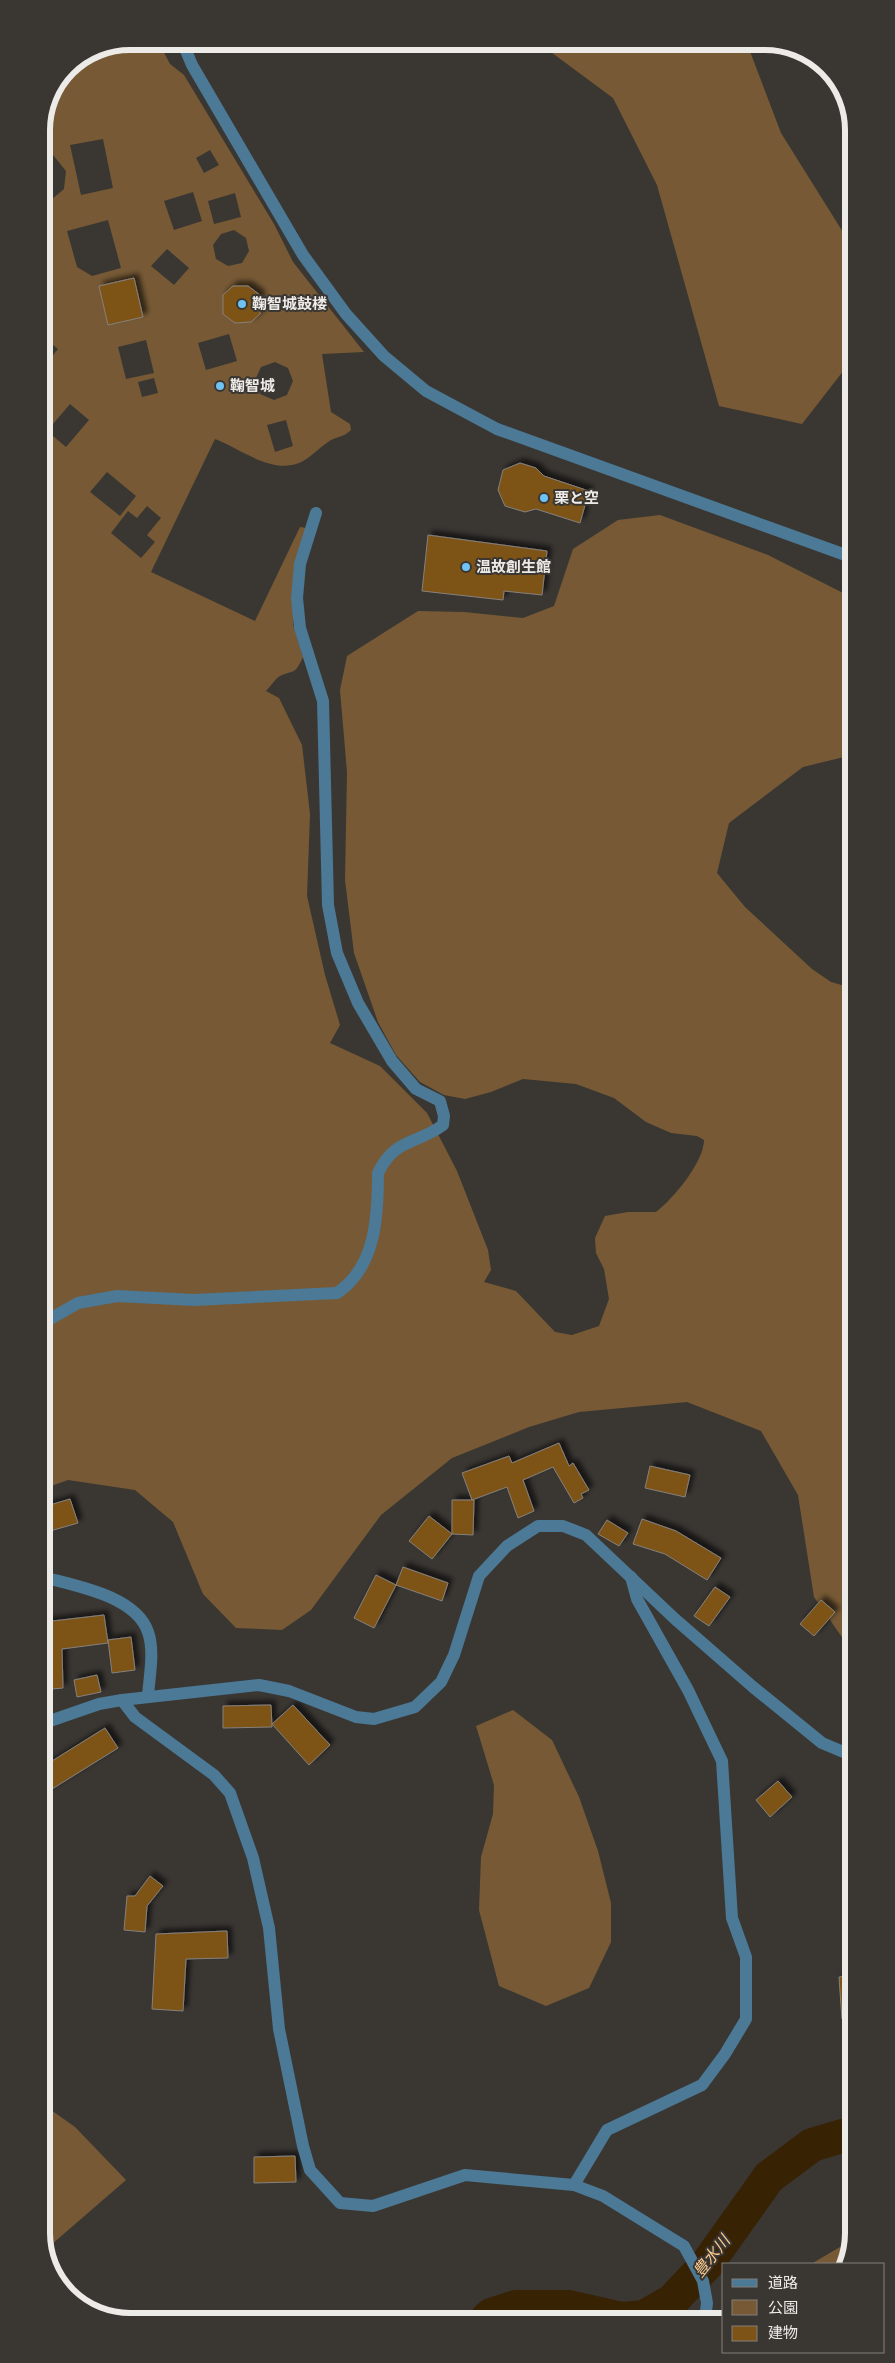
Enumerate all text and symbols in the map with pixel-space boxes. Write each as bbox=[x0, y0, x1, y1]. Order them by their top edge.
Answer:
place label: 鞠智城鼓楼 bbox=[252, 295, 327, 313]
marker: 鞠智城鼓楼 bbox=[236, 298, 248, 310]
place label: 鞠智城 bbox=[230, 377, 275, 395]
marker: 鞠智城 bbox=[214, 380, 226, 392]
place label: 栗と空 bbox=[554, 489, 599, 507]
marker: 栗と空 bbox=[538, 492, 550, 504]
place label: 温故創生館 bbox=[476, 558, 551, 576]
marker: 温故創生館 bbox=[460, 561, 472, 573]
water label: 豊水川 bbox=[689, 2230, 735, 2281]
legend bbox=[722, 2263, 885, 2353]
text: 道路 bbox=[768, 2274, 798, 2292]
text: 公園 bbox=[768, 2299, 798, 2317]
text: 建物 bbox=[768, 2324, 798, 2342]

